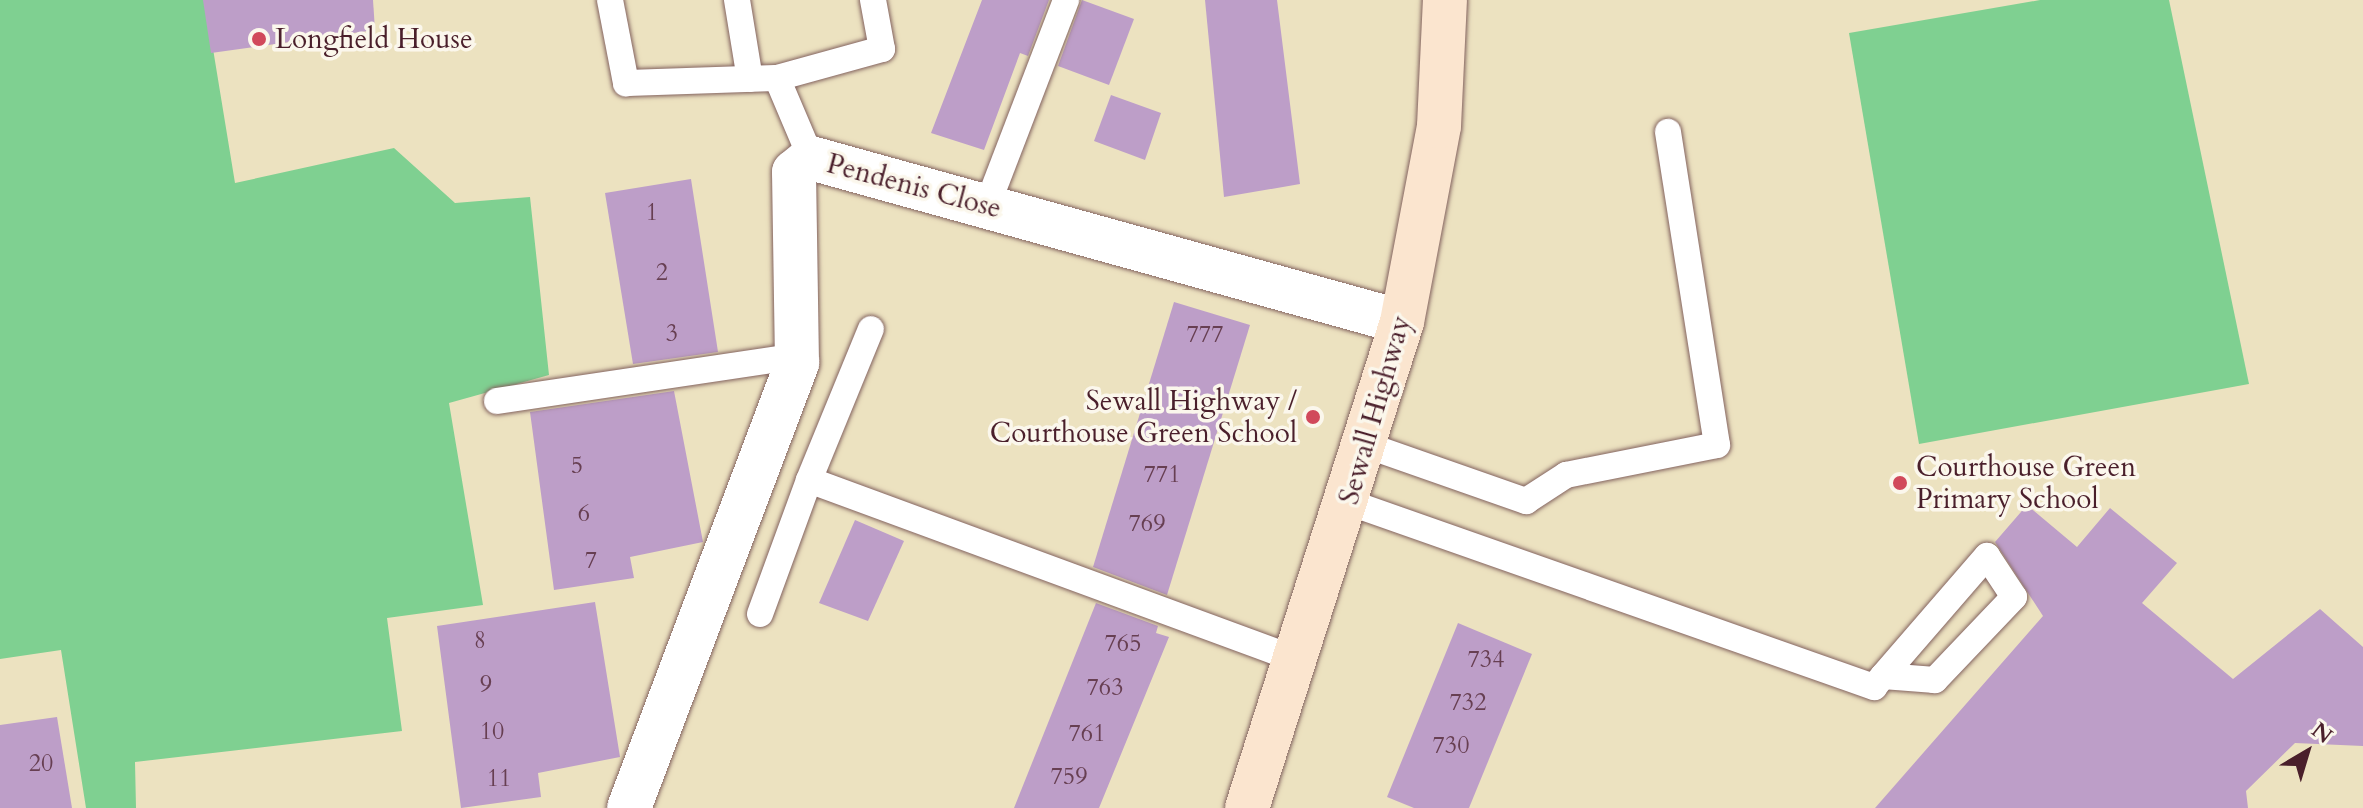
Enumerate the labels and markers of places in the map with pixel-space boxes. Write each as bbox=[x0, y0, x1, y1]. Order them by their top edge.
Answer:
place label: Longfield House bbox=[275, 22, 473, 56]
marker: Longfield House bbox=[250, 30, 268, 48]
place label: Sewall Highway / Courthouse Green School bbox=[990, 384, 1297, 450]
marker: Sewall Highway / Courthouse Green School bbox=[1304, 408, 1322, 426]
place label: Courthouse Green Primary School bbox=[1916, 450, 2136, 516]
marker: Courthouse Green Primary School bbox=[1891, 474, 1909, 492]

